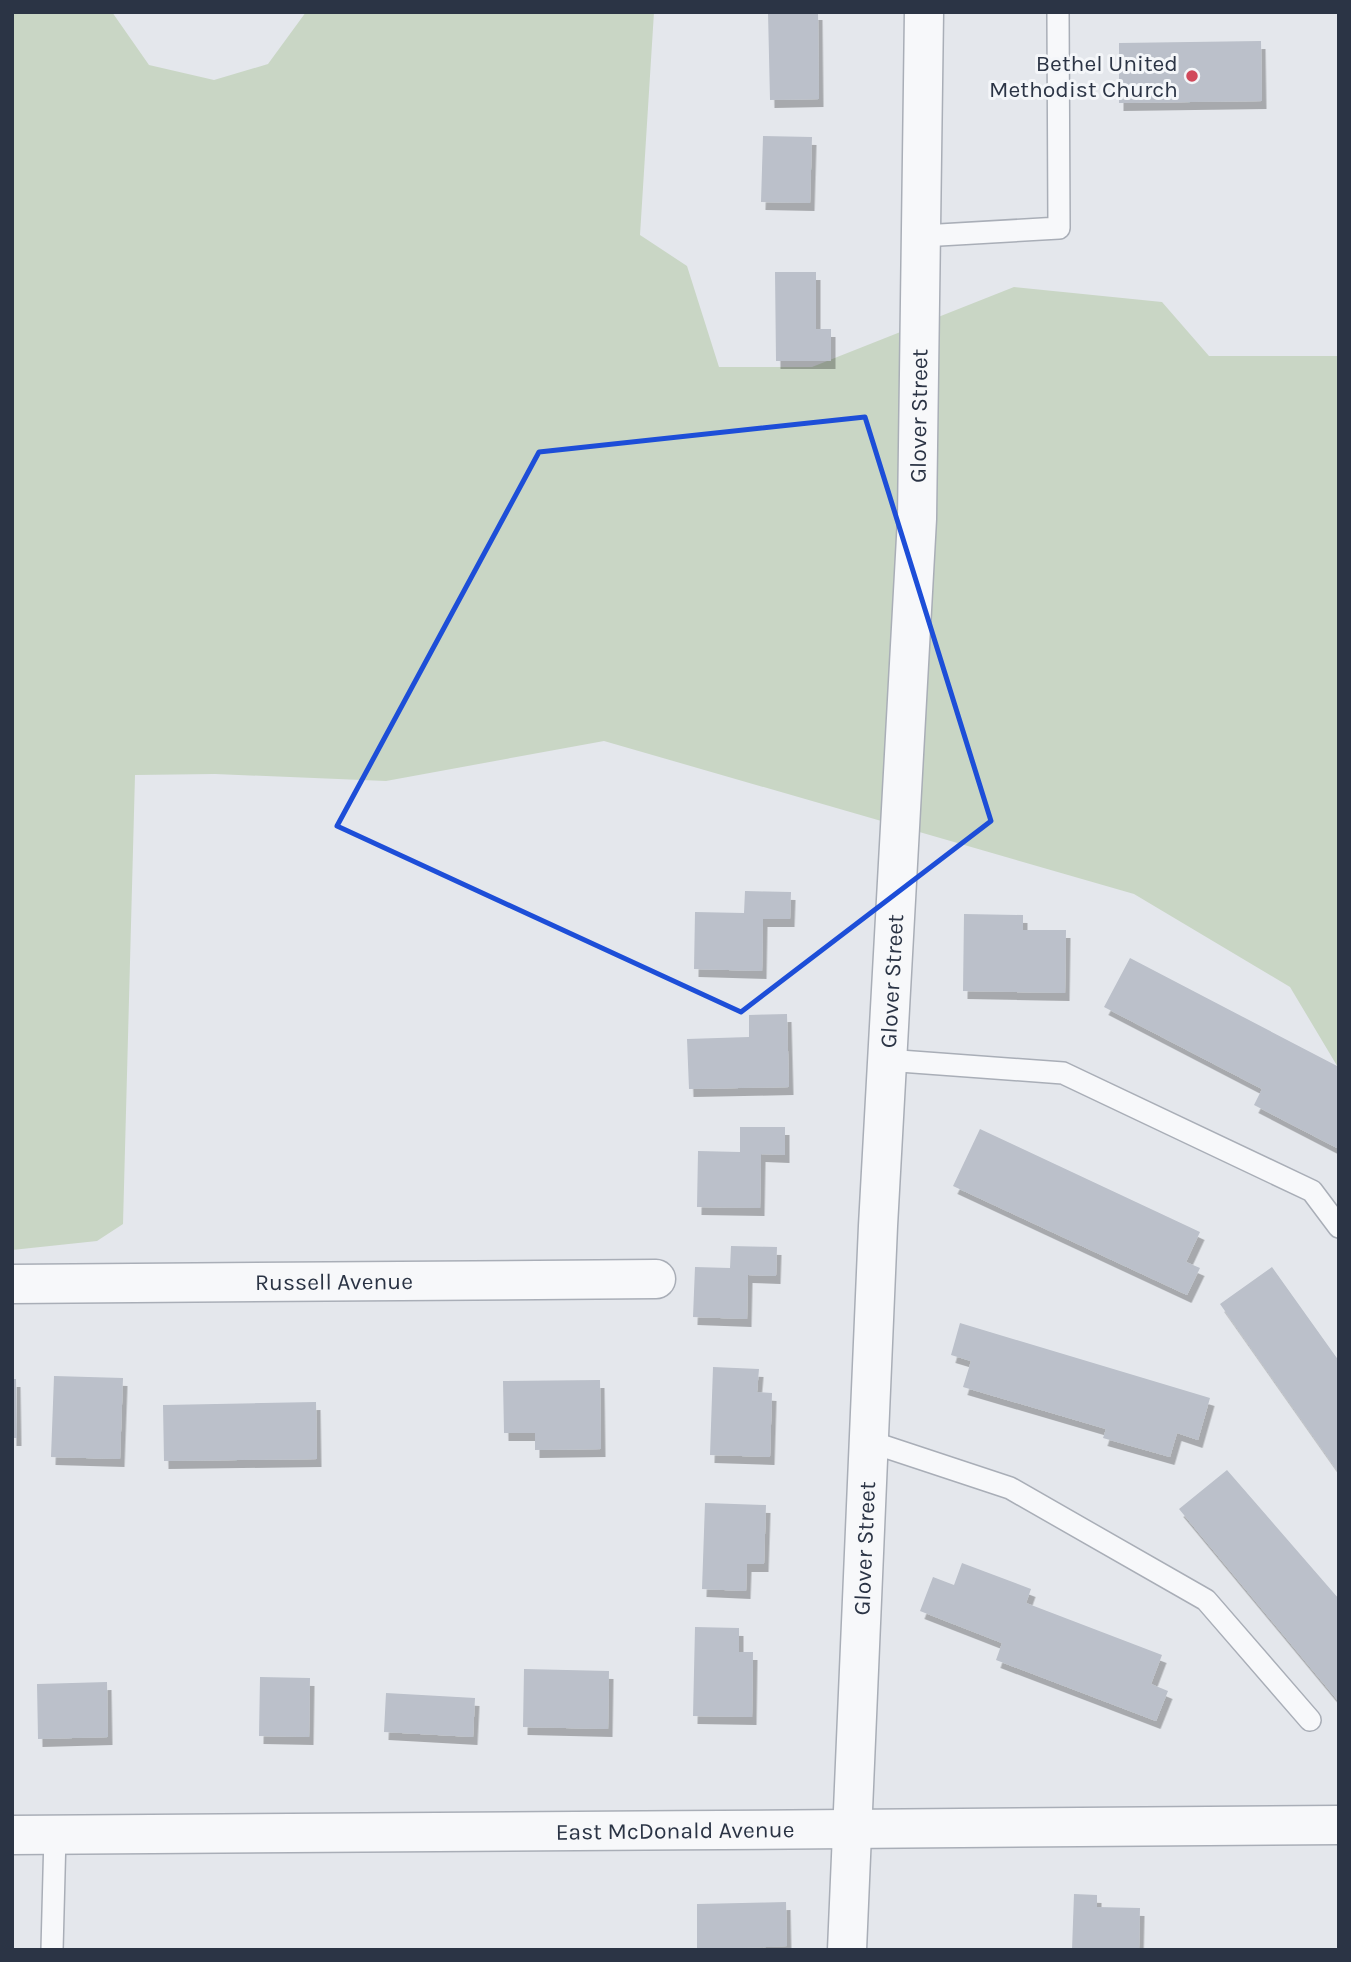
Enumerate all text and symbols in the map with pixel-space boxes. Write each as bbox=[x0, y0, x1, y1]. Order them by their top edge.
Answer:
place label: Bethel United Methodist Church bbox=[989, 50, 1178, 103]
marker: Bethel United Methodist Church bbox=[1184, 68, 1200, 84]
street label: Glover Street bbox=[904, 348, 933, 483]
street label: Glover Street bbox=[874, 913, 909, 1049]
street label: Russell Avenue bbox=[255, 1267, 413, 1296]
street label: Glover Street bbox=[848, 1480, 881, 1616]
street label: East McDonald Avenue bbox=[555, 1816, 795, 1845]

